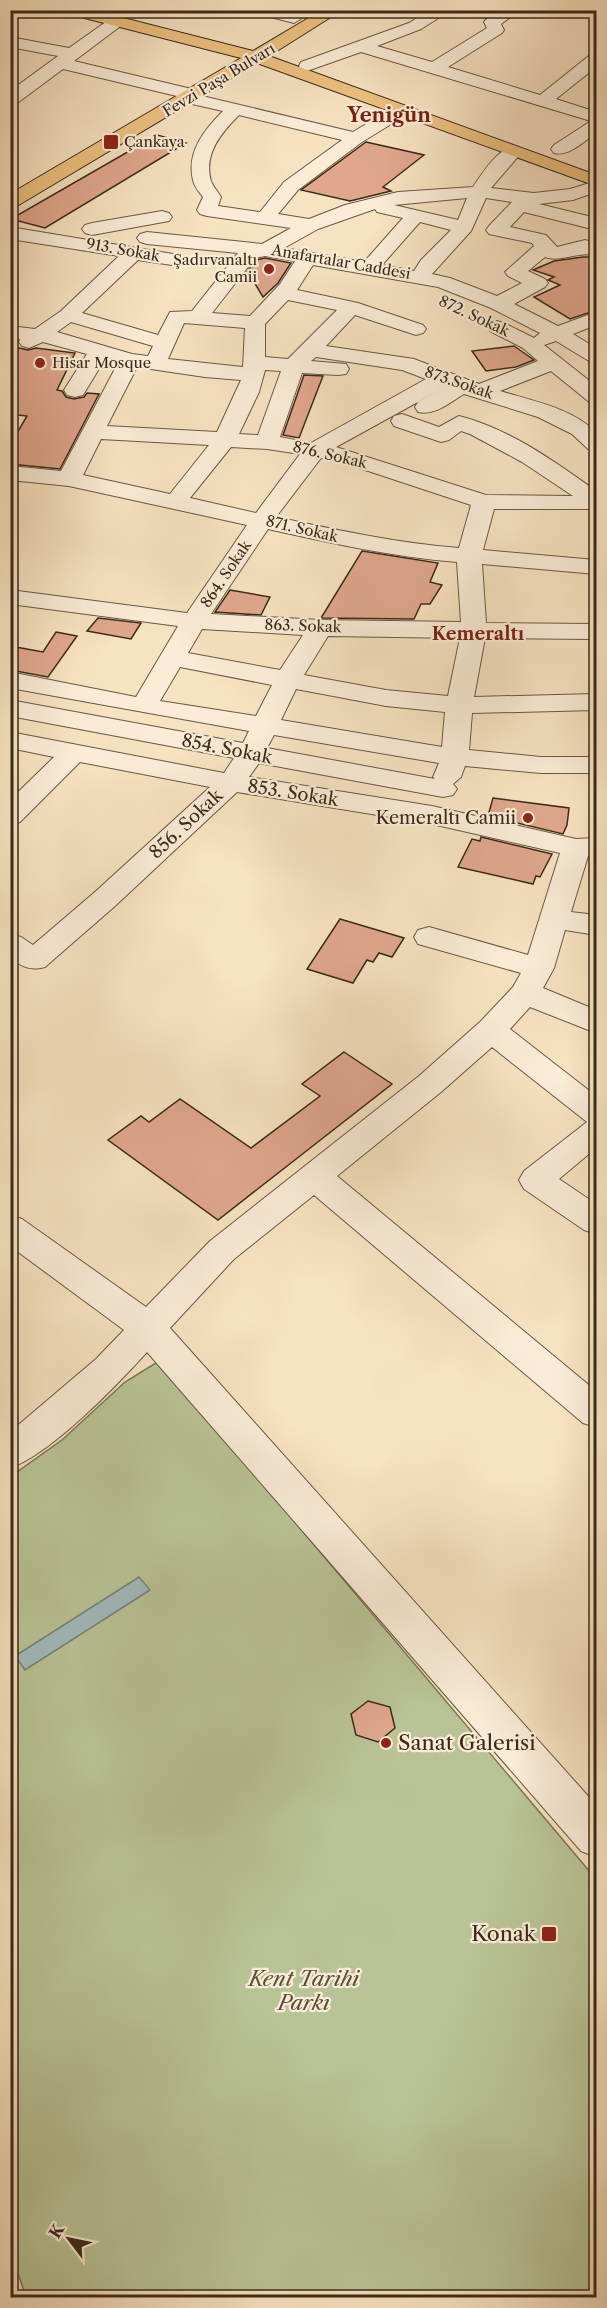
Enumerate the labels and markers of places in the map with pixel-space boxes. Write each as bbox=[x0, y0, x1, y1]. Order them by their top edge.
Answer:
place label: Çankaya bbox=[124, 132, 185, 151]
marker: Çankaya bbox=[102, 133, 120, 151]
place label: Şadırvanaltı Camii bbox=[173, 250, 257, 286]
marker: Şadırvanaltı Camii bbox=[262, 262, 276, 276]
place label: Hisar Mosque bbox=[52, 353, 151, 372]
marker: Hisar Mosque bbox=[33, 356, 47, 370]
place label: Kemeraltı Camii bbox=[375, 807, 517, 829]
marker: Kemeraltı Camii bbox=[521, 811, 535, 825]
place label: Sanat Galerisi bbox=[398, 1730, 536, 1755]
marker: Sanat Galerisi bbox=[379, 1736, 393, 1750]
place label: Konak bbox=[471, 1921, 537, 1946]
marker: Konak bbox=[540, 1925, 558, 1943]

